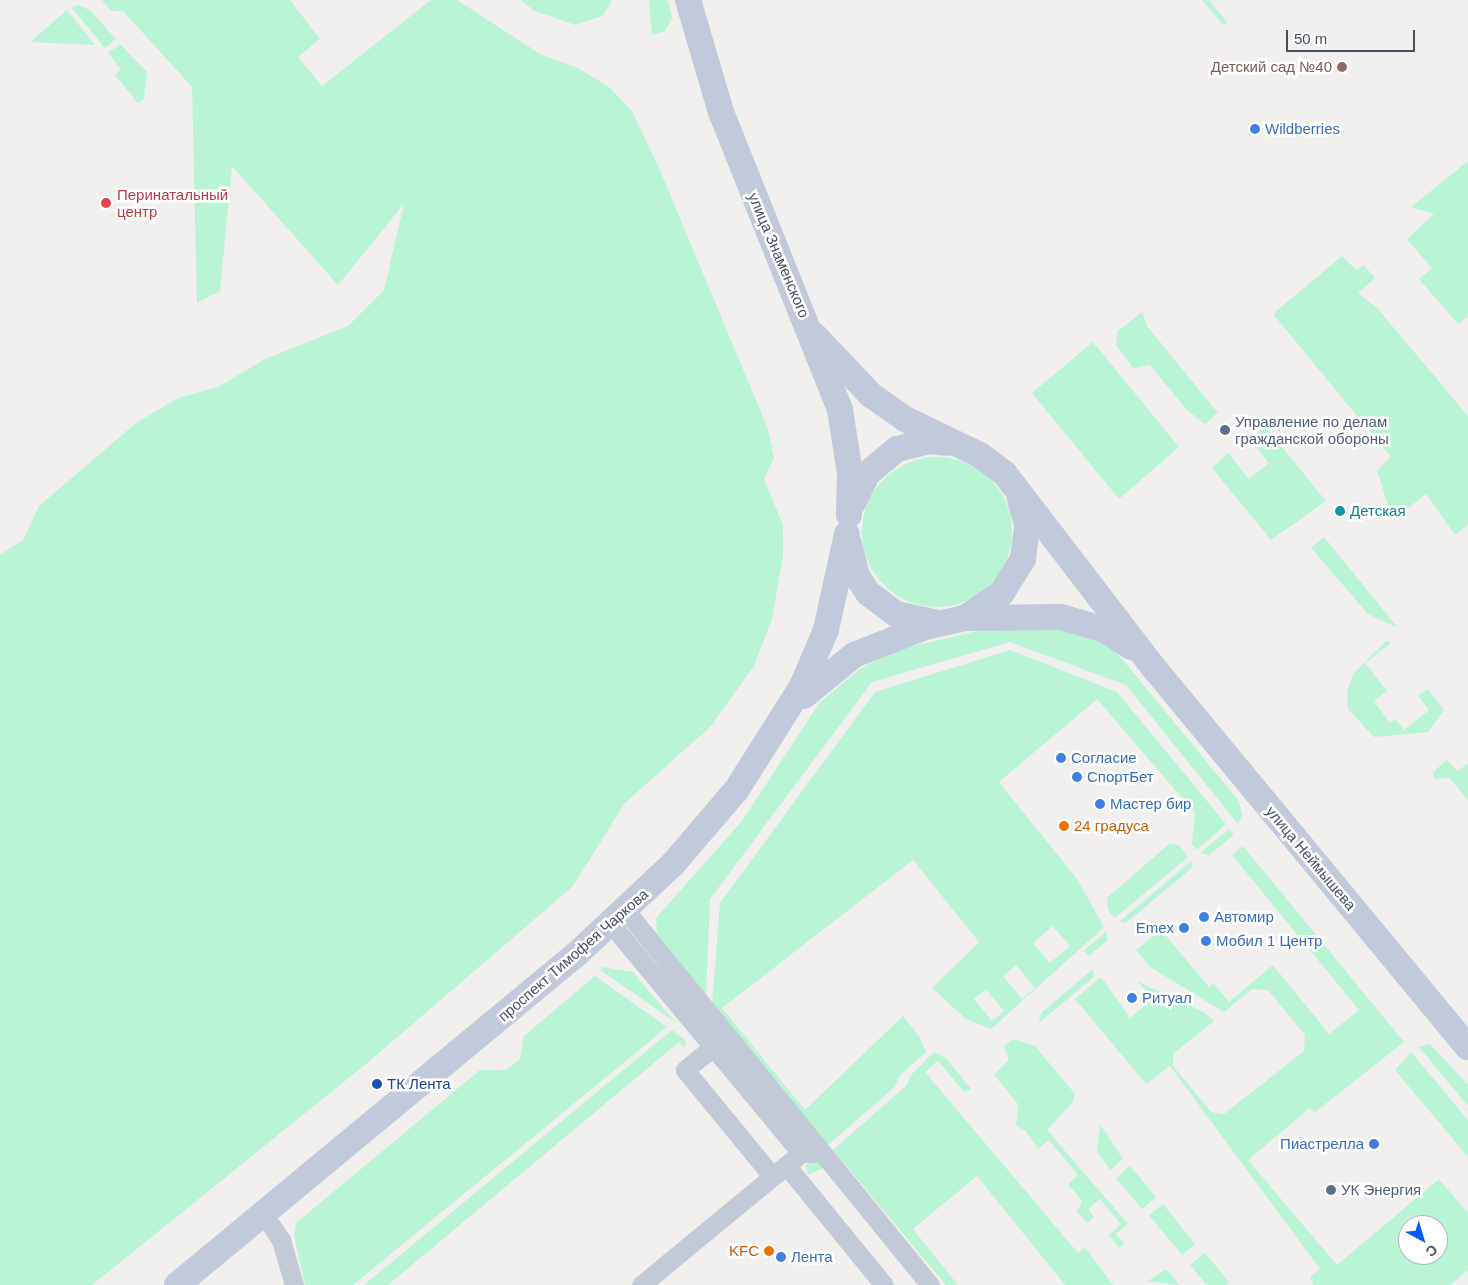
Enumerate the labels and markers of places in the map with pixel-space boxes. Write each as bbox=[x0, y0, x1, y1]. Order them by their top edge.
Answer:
place label: Детский сад №40 bbox=[1211, 58, 1332, 76]
marker: Детский сад №40 bbox=[1336, 61, 1348, 73]
place label: Wildberries bbox=[1265, 120, 1340, 138]
marker: Wildberries bbox=[1249, 123, 1261, 135]
place label: Перинатальный центр bbox=[117, 185, 228, 220]
marker: Перинатальный центр bbox=[99, 196, 113, 210]
place label: Управление по делам гражданской обороны bbox=[1235, 412, 1389, 447]
marker: Управление по делам гражданской обороны bbox=[1219, 424, 1231, 436]
place label: Детская bbox=[1350, 502, 1406, 520]
marker: Детская bbox=[1334, 505, 1346, 517]
place label: Согласие bbox=[1071, 749, 1137, 767]
marker: Согласие bbox=[1055, 752, 1067, 764]
place label: СпортБет bbox=[1087, 768, 1154, 786]
marker: СпортБет bbox=[1071, 771, 1083, 783]
place label: Мастер бир bbox=[1110, 795, 1191, 813]
marker: Мастер бир bbox=[1094, 798, 1106, 810]
place label: 24 градуса bbox=[1074, 817, 1149, 835]
marker: 24 градуса bbox=[1058, 820, 1070, 832]
place label: Автомир bbox=[1214, 908, 1274, 926]
marker: Автомир bbox=[1198, 911, 1210, 923]
place label: Emex bbox=[1136, 919, 1174, 937]
marker: Emex bbox=[1178, 922, 1190, 934]
place label: Мобил 1 Центр bbox=[1216, 932, 1322, 950]
marker: Мобил 1 Центр bbox=[1200, 935, 1212, 947]
place label: Ритуал bbox=[1142, 989, 1192, 1007]
marker: Ритуал bbox=[1126, 992, 1138, 1004]
place label: ТК Лента bbox=[387, 1075, 451, 1093]
marker: ТК Лента bbox=[371, 1078, 383, 1090]
place label: Пиастрелла bbox=[1280, 1135, 1364, 1153]
marker: Пиастрелла bbox=[1368, 1138, 1380, 1150]
place label: УК Энергия bbox=[1341, 1181, 1421, 1199]
marker: УК Энергия bbox=[1325, 1184, 1337, 1196]
place label: KFC bbox=[729, 1242, 759, 1260]
marker: KFC bbox=[763, 1245, 775, 1257]
place label: Лента bbox=[791, 1248, 833, 1266]
marker: Лента bbox=[775, 1251, 787, 1263]

